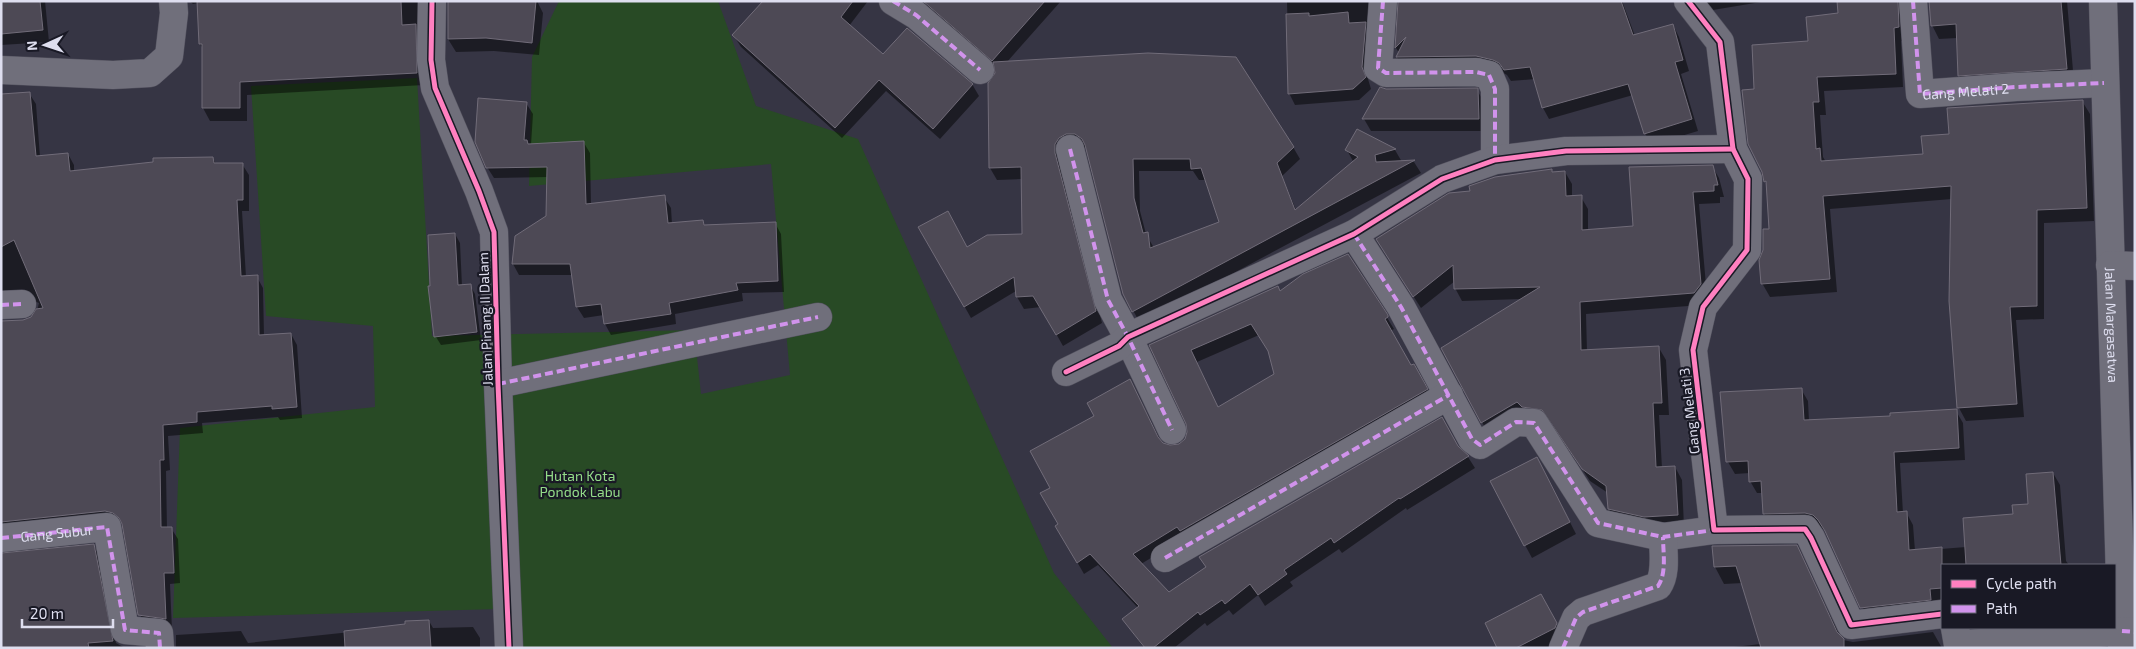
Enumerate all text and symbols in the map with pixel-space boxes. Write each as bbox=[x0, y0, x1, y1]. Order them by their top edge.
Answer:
north arrow bbox=[20, 20, 70, 70]
text: N bbox=[23, 40, 40, 51]
street label: Gang Melati 2 bbox=[1922, 79, 2010, 102]
street label: Jalan Pinang II Dalam bbox=[474, 252, 496, 386]
street label: Jalan Margasatwa bbox=[2102, 267, 2123, 383]
street label: Gang Melati 3 bbox=[1675, 367, 1703, 455]
park label: Hutan Kota Pondok Labu bbox=[539, 467, 621, 500]
street label: Gang Subur bbox=[20, 520, 94, 544]
legend bbox=[1941, 564, 2116, 629]
text: Cycle path bbox=[1986, 574, 2057, 592]
scale bar bbox=[22, 596, 114, 628]
text: Path bbox=[1986, 599, 2017, 617]
text: 20 m bbox=[30, 604, 64, 622]

